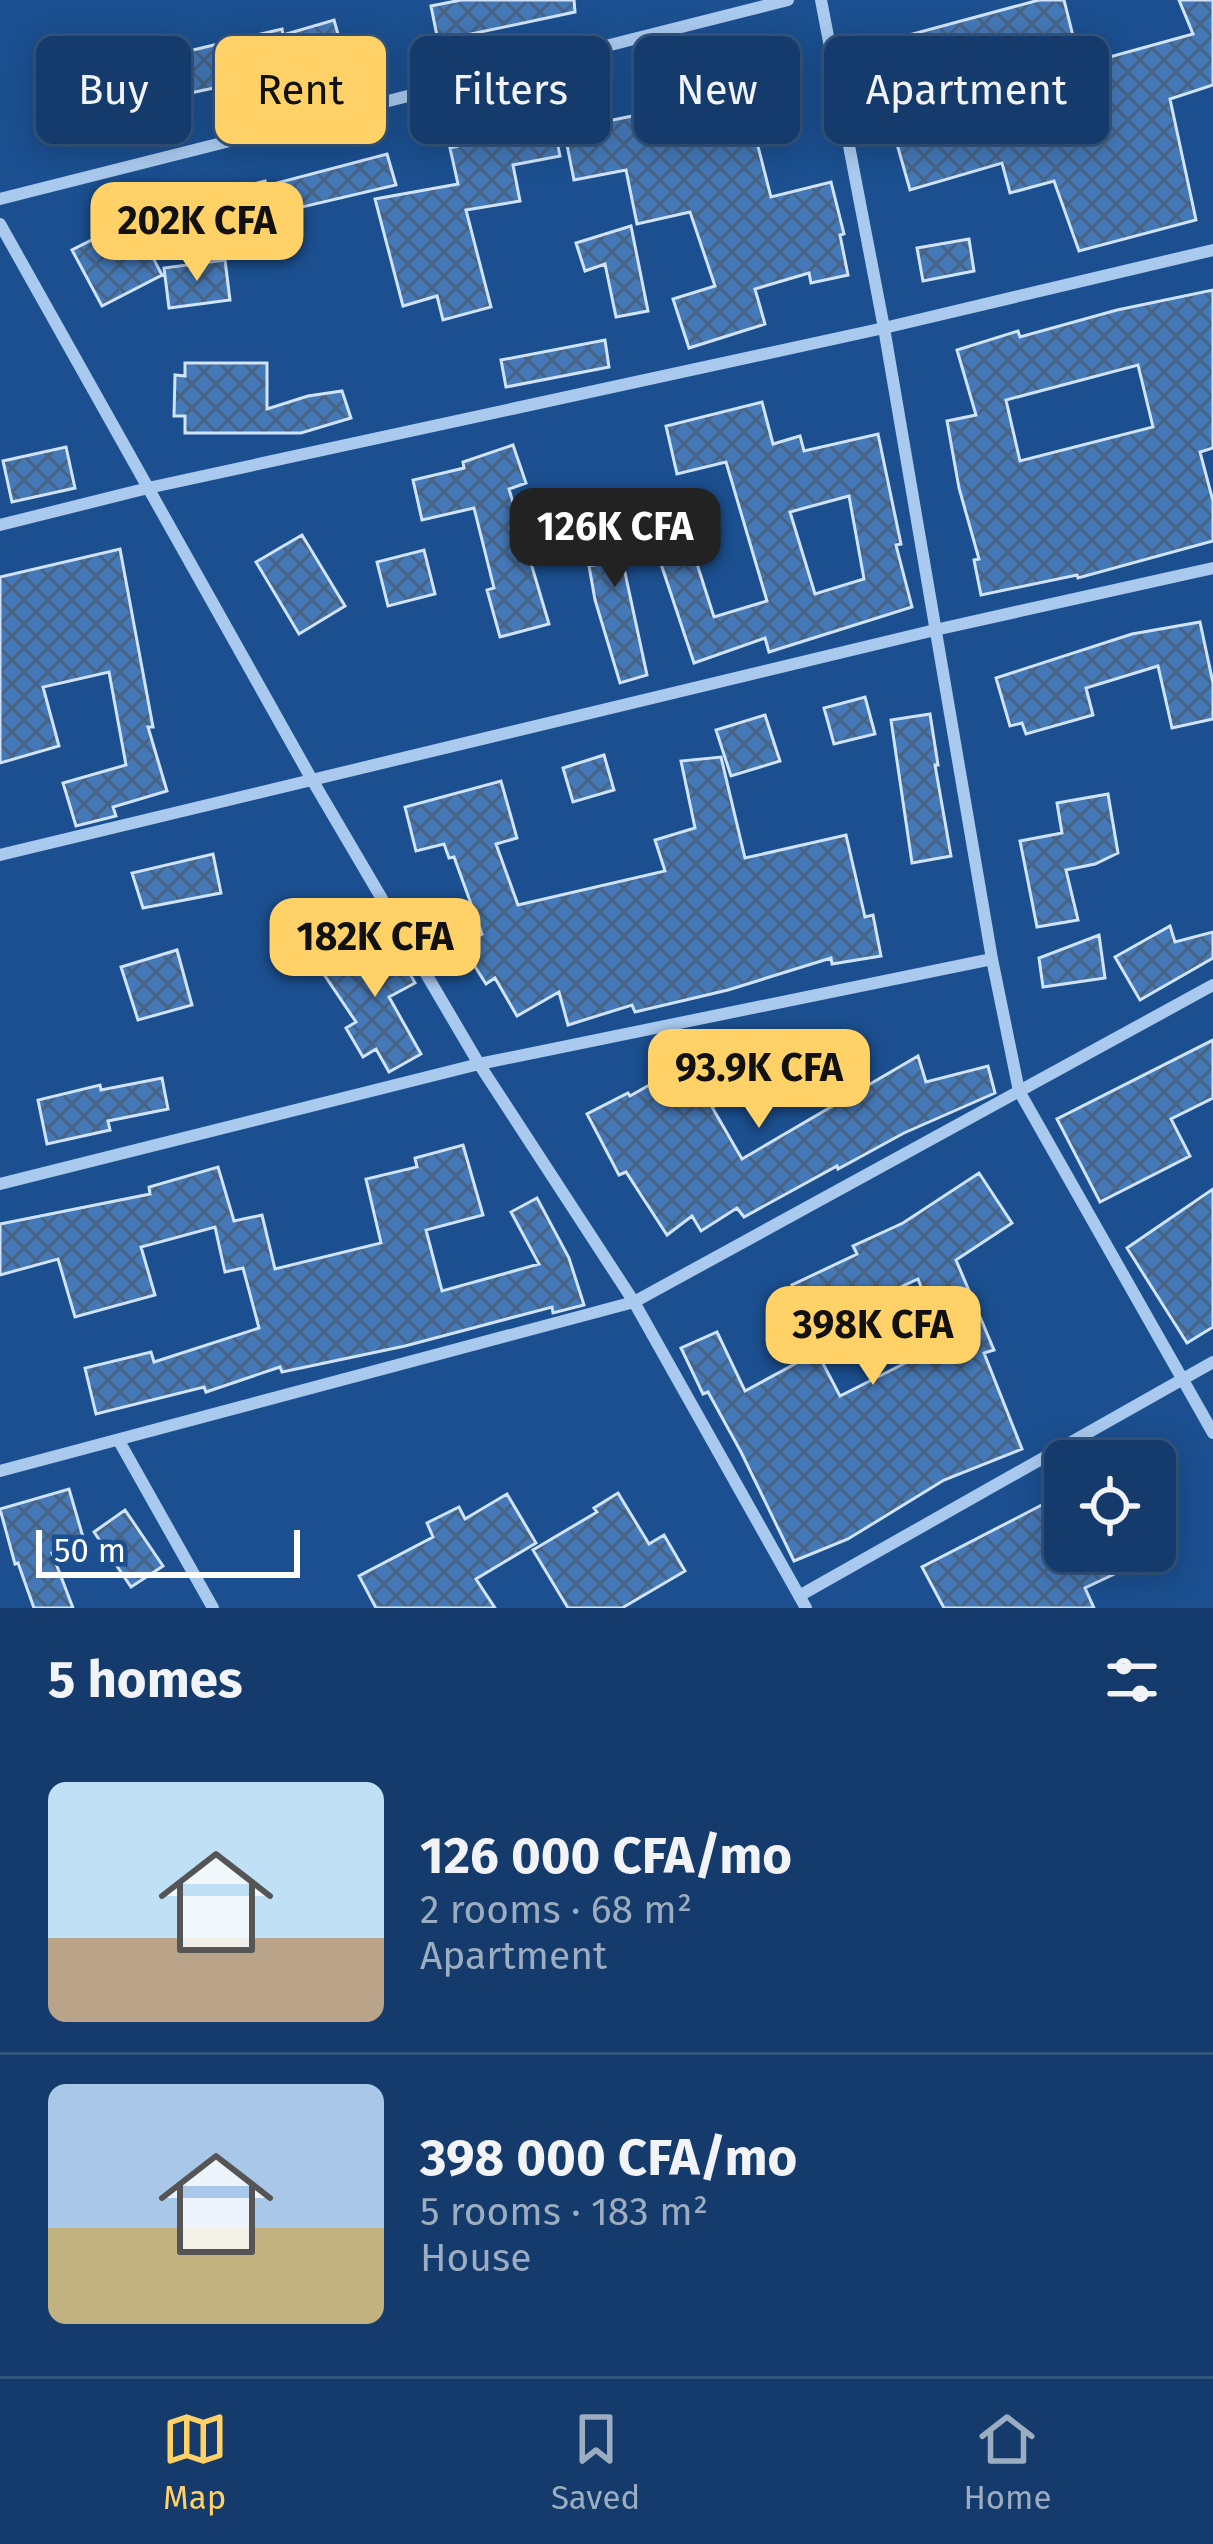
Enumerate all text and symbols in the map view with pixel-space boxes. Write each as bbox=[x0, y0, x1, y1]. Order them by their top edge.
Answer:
chip: Buy bbox=[36, 36, 191, 144]
chip: Rent bbox=[215, 36, 386, 144]
chip: Filters bbox=[410, 36, 610, 144]
chip: New bbox=[634, 36, 800, 144]
chip: Apartment bbox=[824, 36, 1109, 144]
pin: 202K CFA bbox=[73, 182, 321, 284]
text: 202K CFA bbox=[117, 198, 277, 244]
pin: 126K CFA bbox=[491, 488, 739, 590]
text: 126K CFA bbox=[537, 504, 693, 550]
pin: 182K CFA bbox=[251, 898, 499, 1000]
text: 182K CFA bbox=[297, 914, 453, 960]
pin: 93.9K CFA bbox=[622, 1029, 896, 1131]
text: 93.9K CFA bbox=[675, 1045, 843, 1091]
pin: 398K CFA bbox=[749, 1286, 997, 1388]
text: 398K CFA bbox=[793, 1302, 953, 1348]
map controls bbox=[1044, 1440, 1176, 1572]
button: locate bbox=[1044, 1440, 1176, 1572]
scale bar bbox=[36, 1524, 300, 1577]
text: 50 m bbox=[54, 1531, 126, 1571]
icon: filters bbox=[1099, 1647, 1165, 1713]
text: 5 homes bbox=[48, 1649, 243, 1711]
text: 126 000 CFA/mo bbox=[420, 1825, 792, 1887]
icon: home bbox=[144, 1830, 288, 1974]
text: 2 rooms · 68 m² bbox=[420, 1887, 692, 1933]
text: Apartment bbox=[420, 1933, 607, 1979]
text: 398 000 CFA/mo bbox=[420, 2127, 797, 2189]
icon: home bbox=[144, 2132, 288, 2276]
text: 5 rooms · 183 m² bbox=[420, 2189, 708, 2235]
text: House bbox=[420, 2235, 531, 2281]
tab: Map bbox=[162, 2406, 228, 2518]
tab: Saved bbox=[551, 2406, 640, 2518]
tab: Home bbox=[963, 2406, 1051, 2518]

